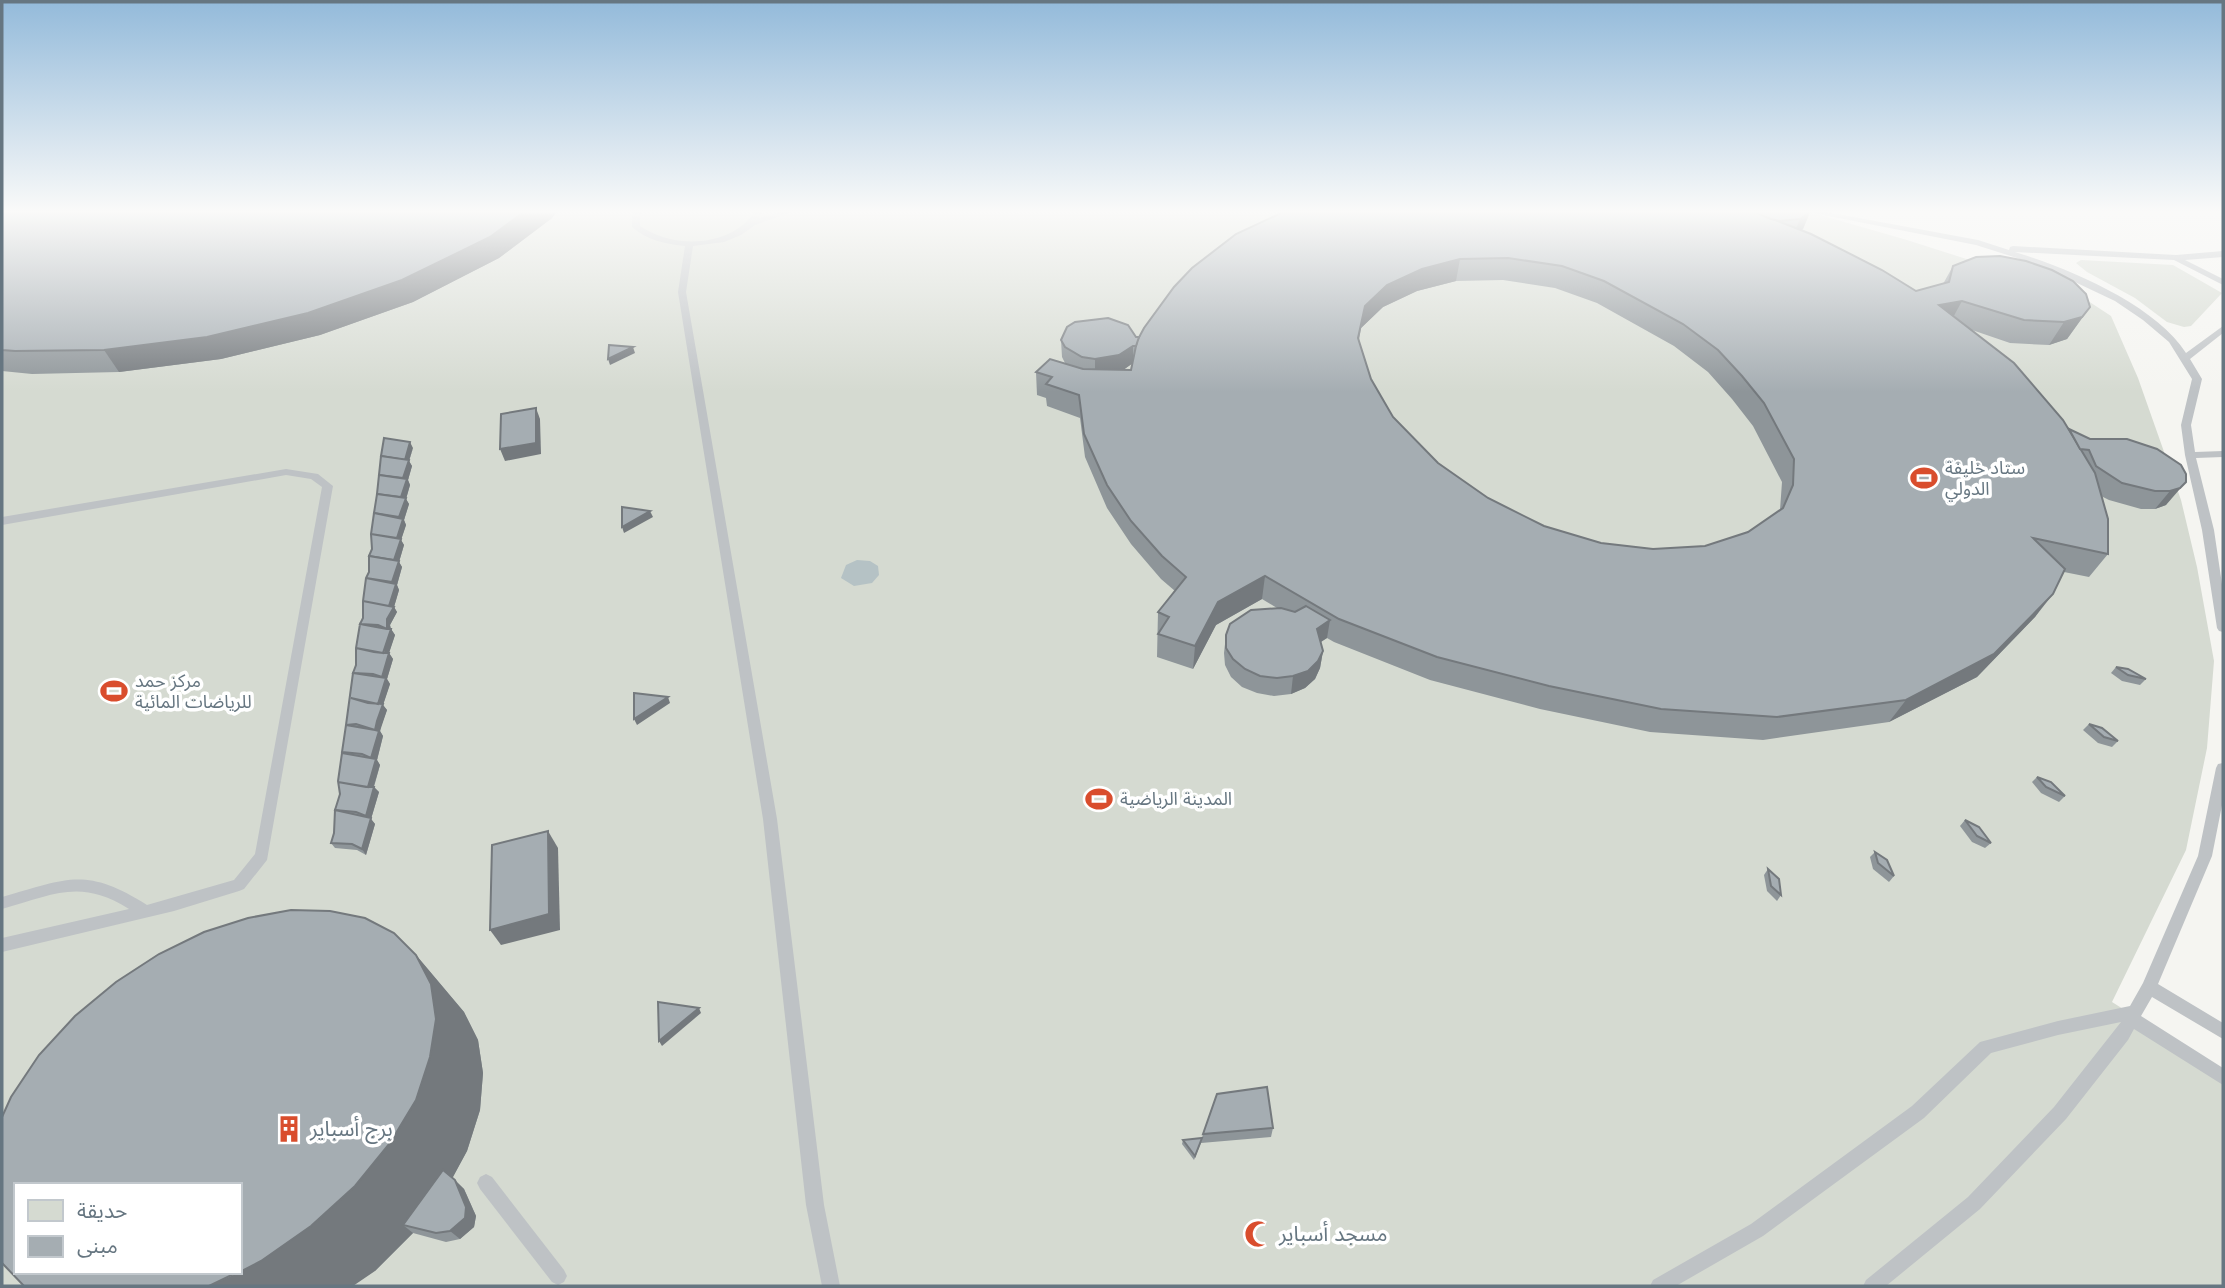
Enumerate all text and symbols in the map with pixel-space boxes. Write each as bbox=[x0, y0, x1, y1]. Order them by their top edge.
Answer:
place label: ستاد خليفة الدولي bbox=[1945, 458, 2025, 502]
sports icon: ستاد خليفة الدولي bbox=[1909, 463, 1939, 493]
place label: مركز حمد للرياضات المائية bbox=[135, 671, 252, 713]
sports icon: مركز حمد للرياضات المائية bbox=[99, 676, 129, 706]
sports icon: المدينة الرياضية bbox=[1084, 784, 1114, 814]
place label: المدينة الرياضية bbox=[1120, 789, 1232, 810]
building icon: برج أسباير bbox=[274, 1114, 304, 1144]
place label: برج أسباير bbox=[309, 1116, 393, 1144]
legend bbox=[14, 1183, 242, 1274]
text: حديقة bbox=[77, 1199, 127, 1222]
mosque icon: مسجد أسباير bbox=[1243, 1219, 1273, 1249]
place label: مسجد أسباير bbox=[1278, 1221, 1388, 1246]
text: مبنى bbox=[77, 1234, 118, 1258]

